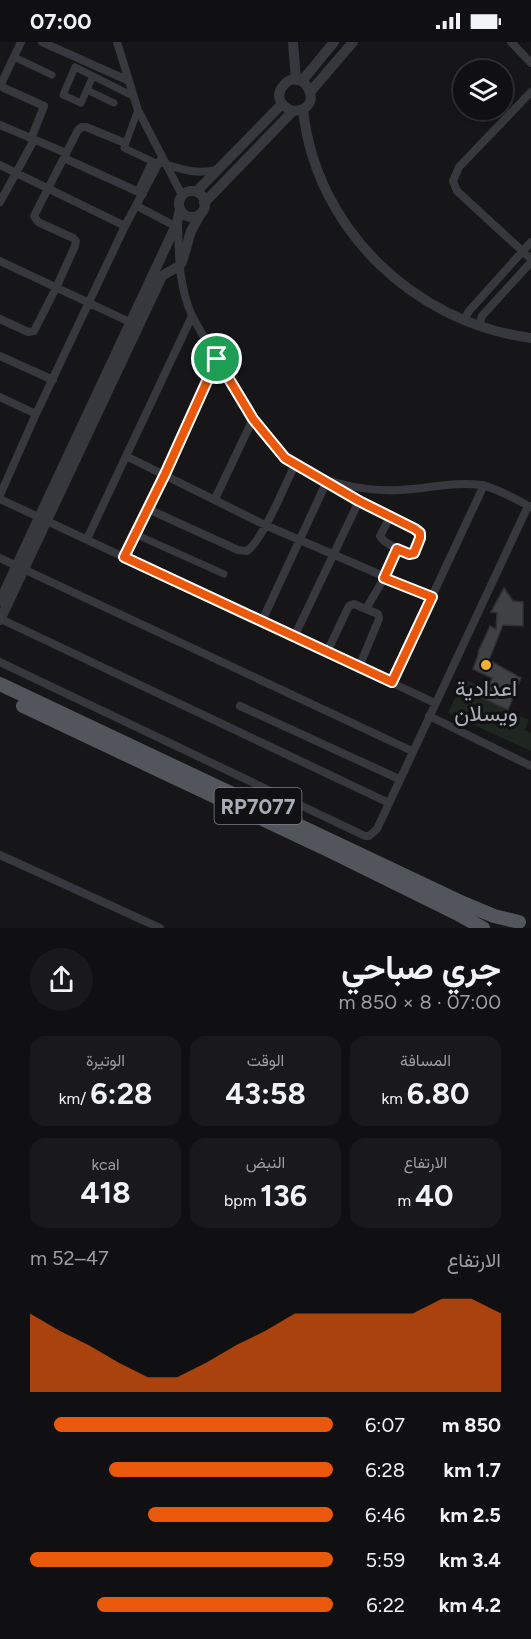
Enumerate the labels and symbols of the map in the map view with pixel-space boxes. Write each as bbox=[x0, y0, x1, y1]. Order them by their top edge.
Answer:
pin bbox=[191, 333, 242, 384]
marker: اعدادية ويسلان bbox=[479, 658, 493, 672]
place label: اعدادية ويسلان bbox=[454, 675, 518, 727]
road number: RP7077 bbox=[214, 788, 302, 824]

